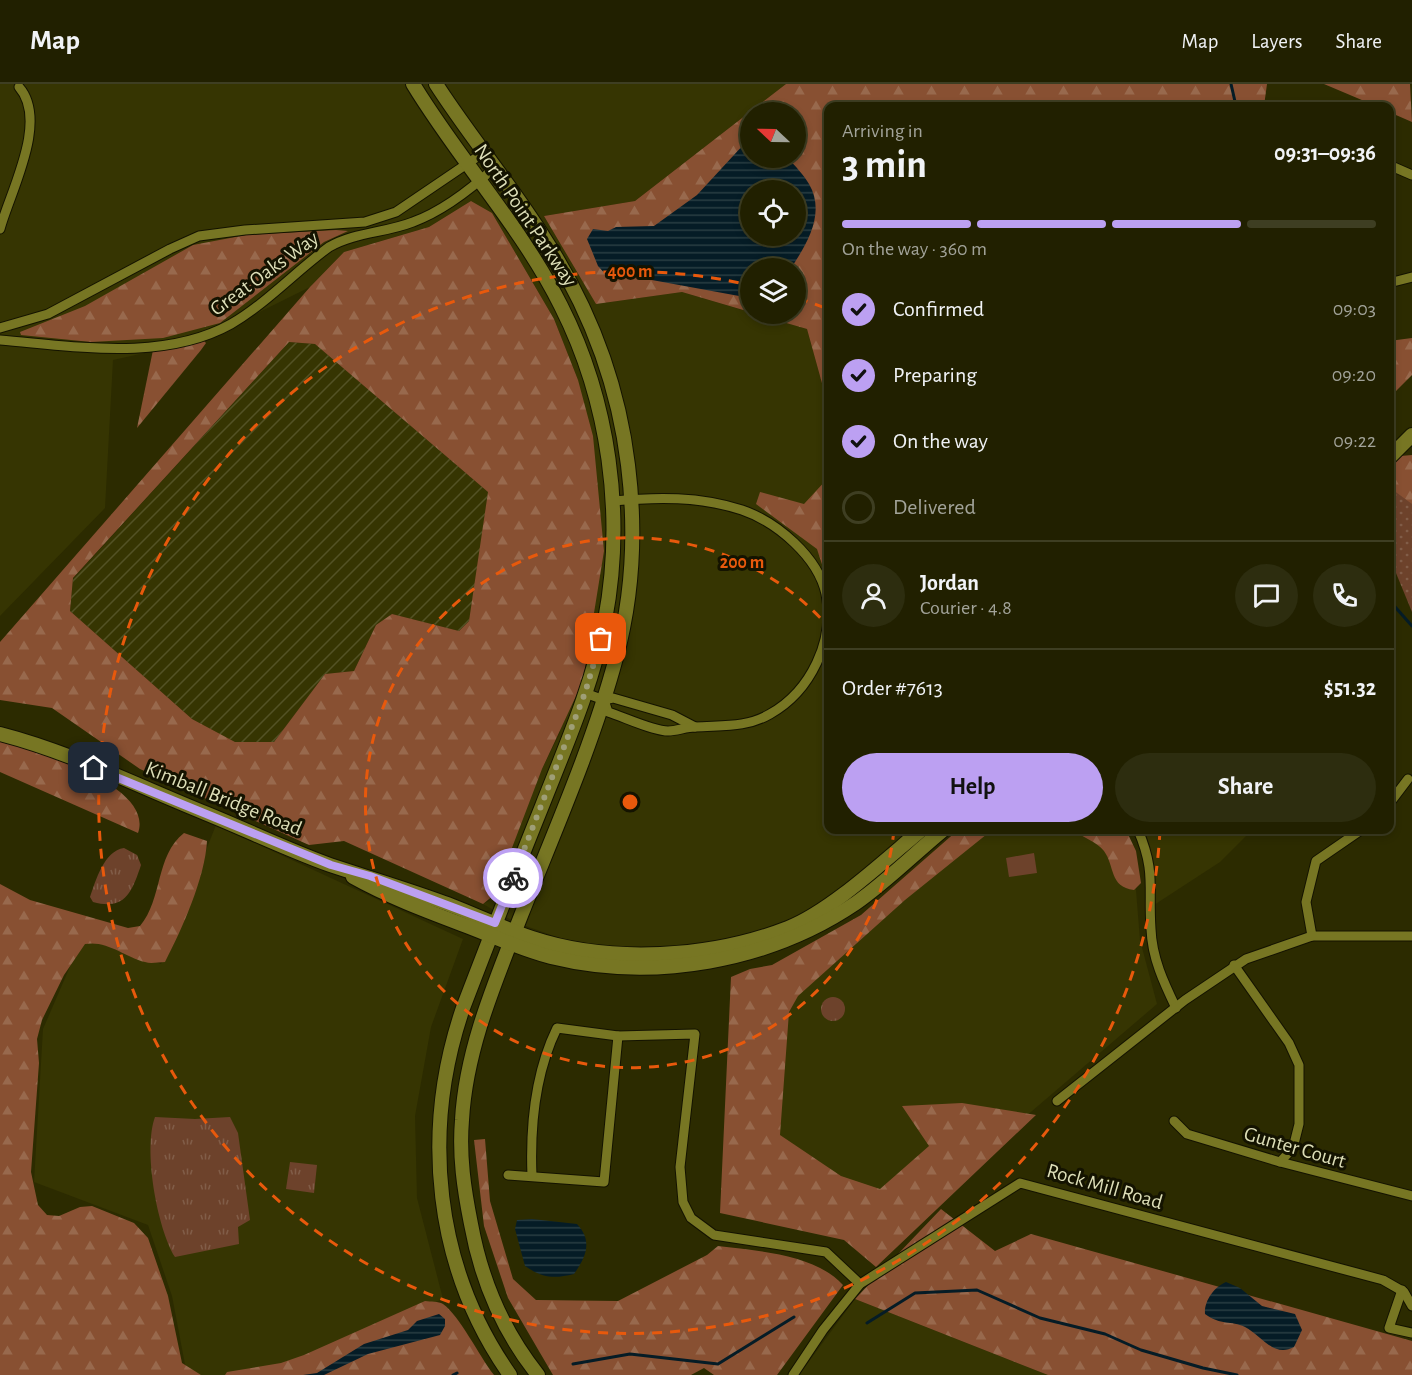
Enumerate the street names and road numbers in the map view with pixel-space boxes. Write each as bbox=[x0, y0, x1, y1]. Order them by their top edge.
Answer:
street label: North Point Parkway bbox=[470, 140, 581, 290]
street label: Great Oaks Way bbox=[206, 227, 322, 320]
street label: Kimball Bridge Road bbox=[143, 758, 305, 839]
street label: Gunter Court bbox=[1242, 1123, 1348, 1172]
street label: Rock Mill Road bbox=[1044, 1160, 1165, 1213]

